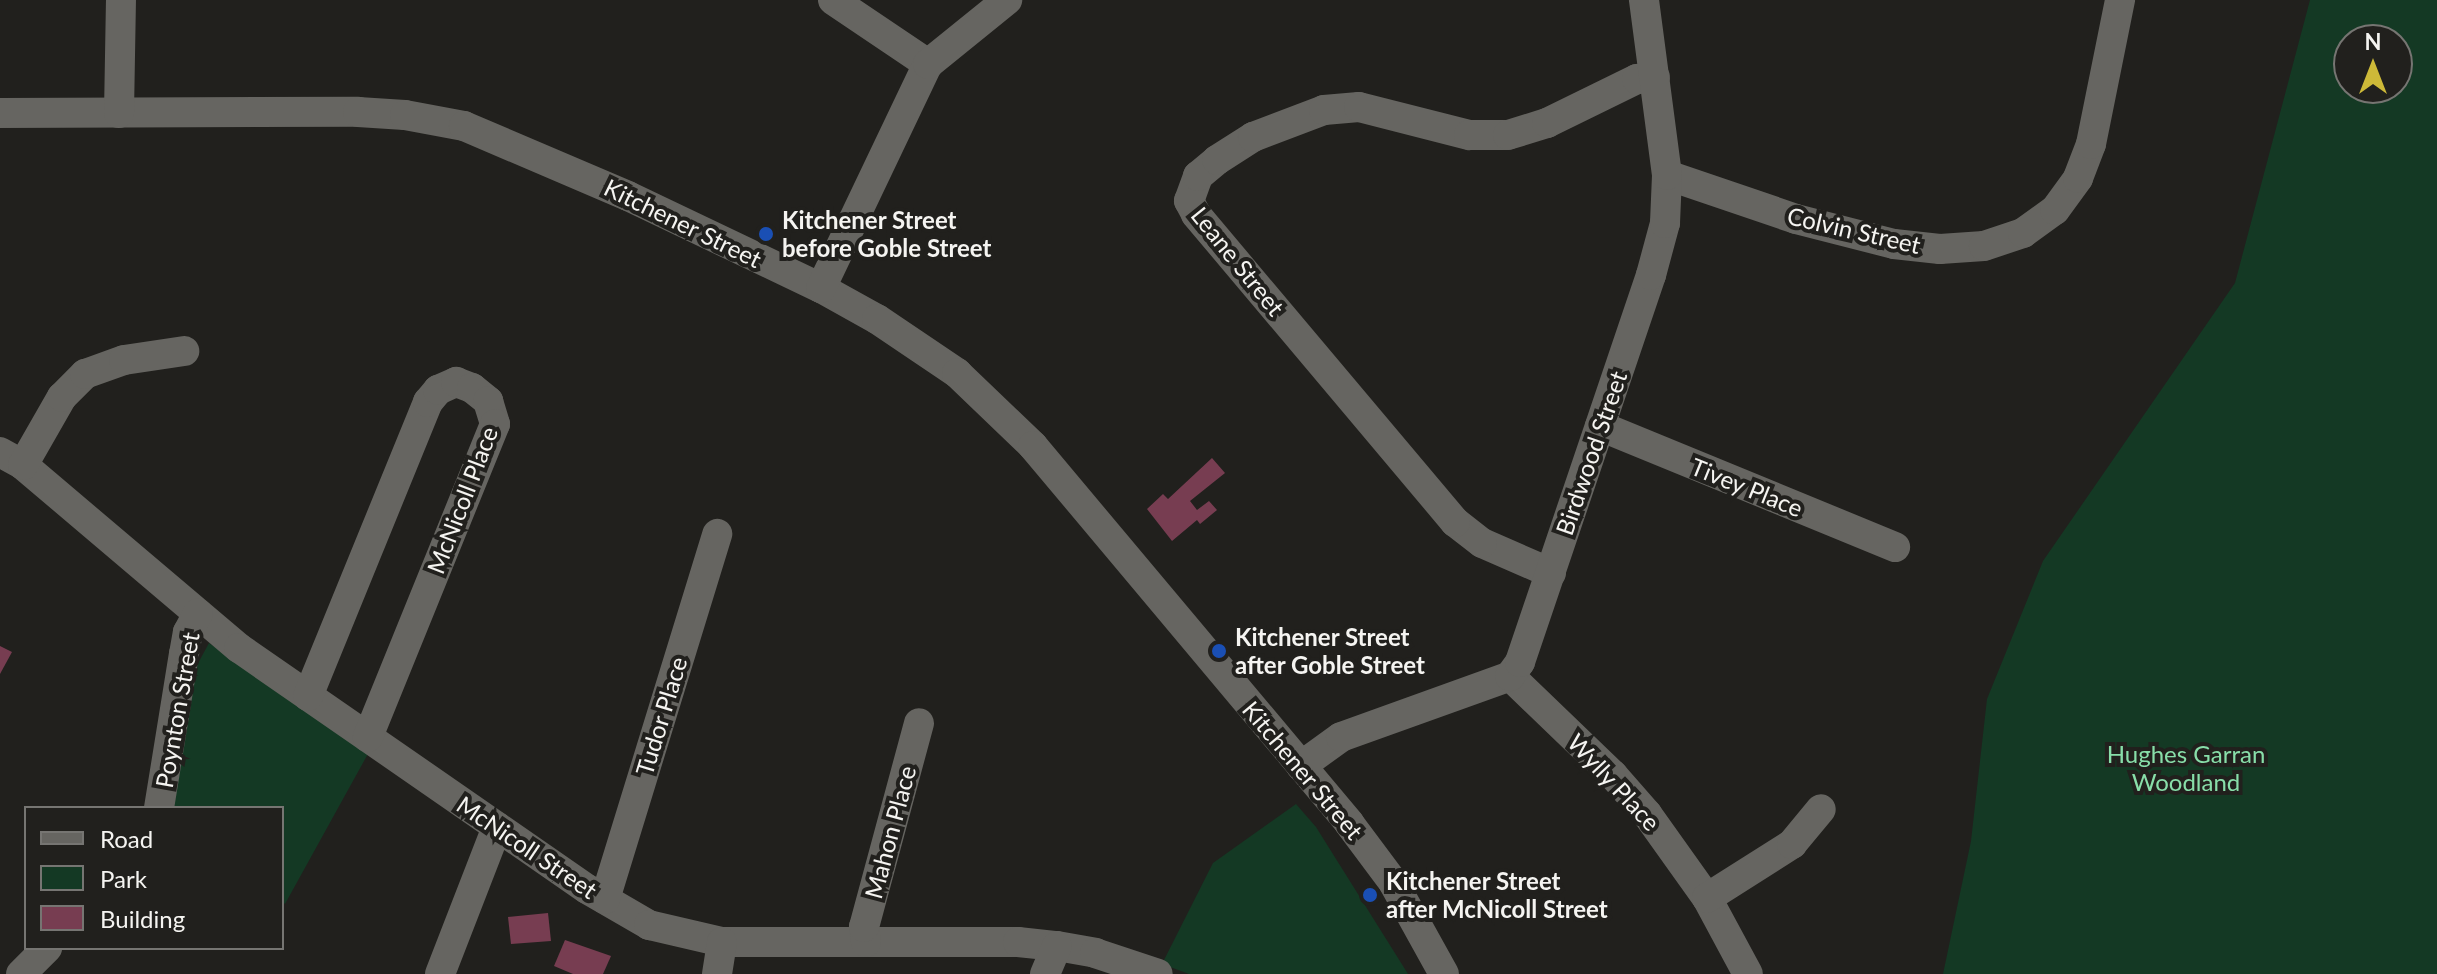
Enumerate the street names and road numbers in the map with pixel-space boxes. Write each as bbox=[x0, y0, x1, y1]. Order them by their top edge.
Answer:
street label: Kitchener Street bbox=[599, 172, 767, 274]
street label: Leane Street bbox=[1185, 201, 1291, 321]
street label: Colvin Street bbox=[1785, 201, 1923, 259]
street label: Birdwood Street bbox=[1549, 367, 1633, 539]
street label: McNicoll Place bbox=[421, 422, 503, 578]
street label: Tivey Place bbox=[1687, 451, 1807, 523]
street label: Poynton Street bbox=[149, 630, 205, 790]
street label: Tudor Place bbox=[629, 653, 693, 779]
street label: Kitchener Street bbox=[1237, 695, 1369, 845]
street label: Wylly Place bbox=[1562, 727, 1666, 837]
street label: Mahon Place bbox=[858, 762, 922, 902]
street label: McNicoll Street bbox=[452, 790, 602, 904]

